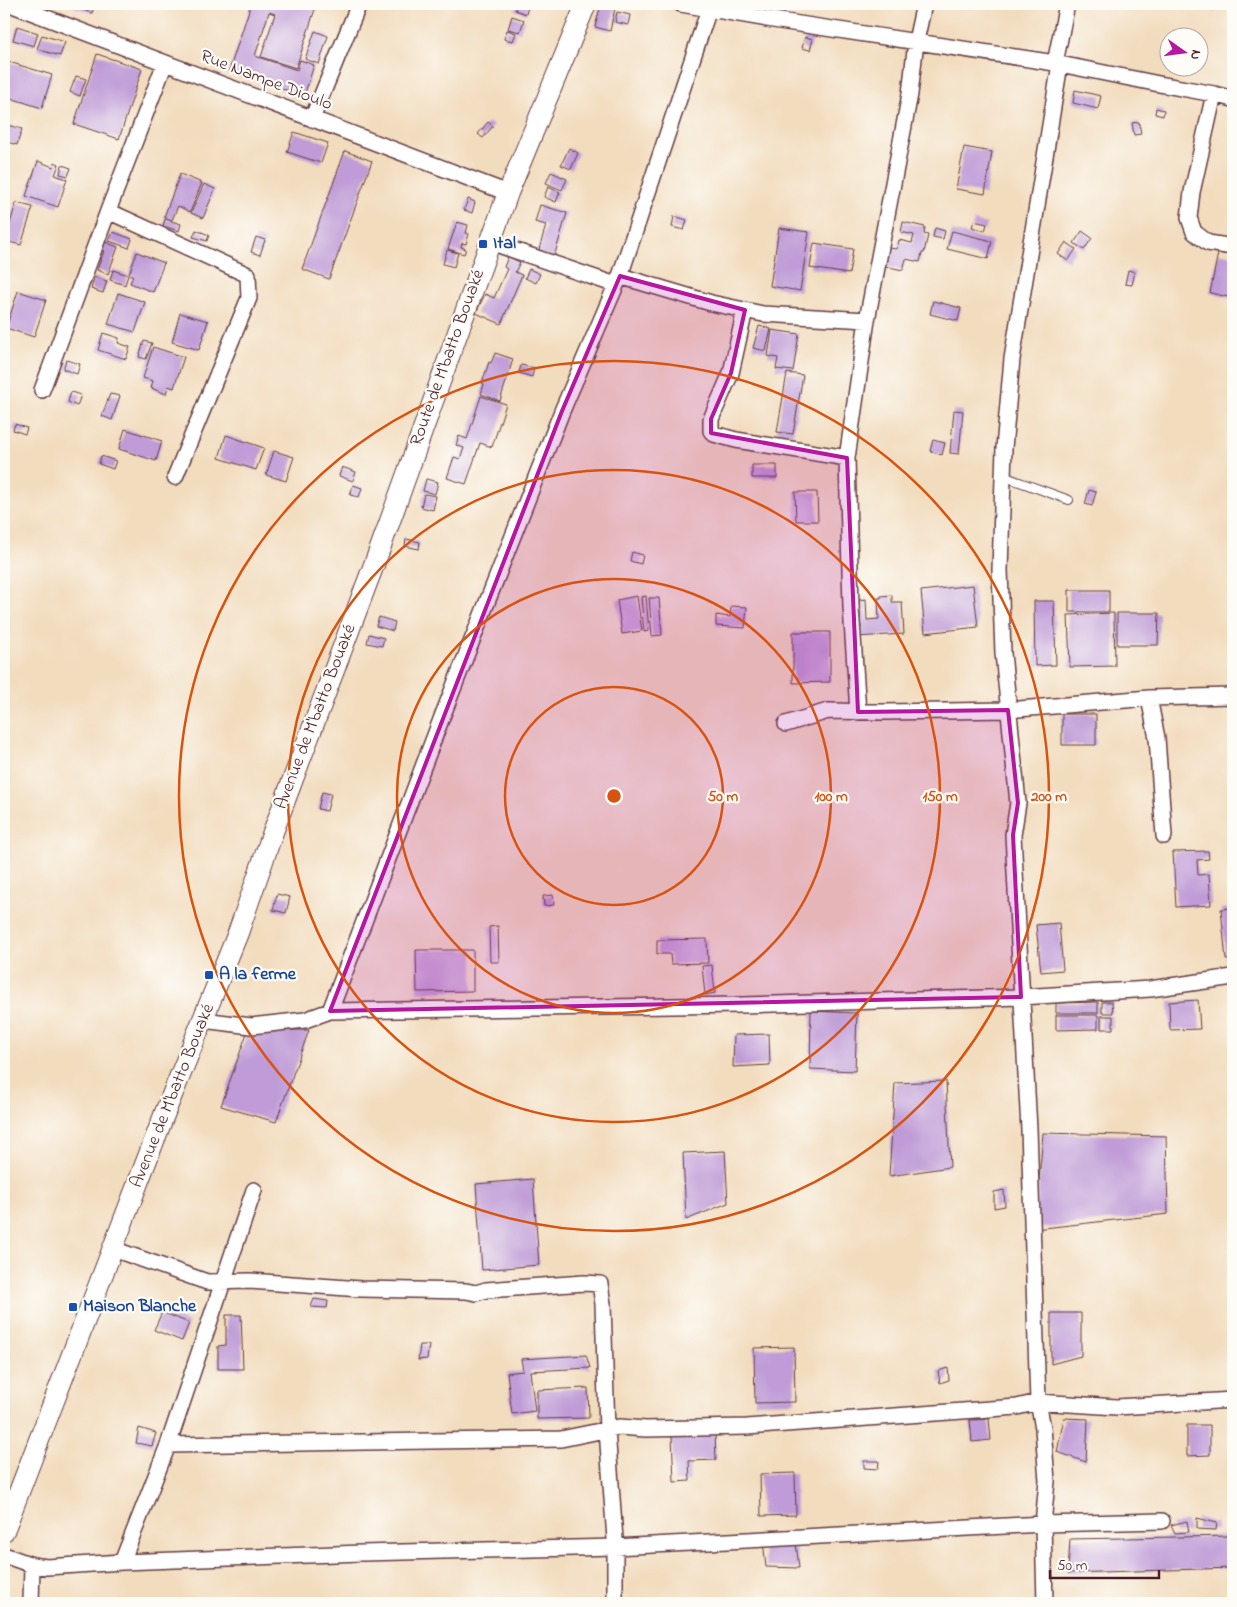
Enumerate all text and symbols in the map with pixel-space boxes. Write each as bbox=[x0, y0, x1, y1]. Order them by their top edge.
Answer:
north arrow bbox=[1160, 28, 1210, 78]
street label: Rue Nampe Dioulo bbox=[196, 44, 336, 118]
text: N bbox=[1184, 48, 1206, 62]
place label: Ital bbox=[493, 231, 516, 257]
marker: Ital bbox=[477, 238, 489, 250]
street label: Route de M'batto Bouaké bbox=[404, 265, 492, 450]
street label: Avenue de M'batto Bouaké bbox=[269, 620, 364, 813]
text: 50 m bbox=[708, 786, 739, 808]
text: 100 m bbox=[814, 786, 848, 808]
text: 150 m bbox=[922, 786, 958, 808]
text: 200 m bbox=[1030, 786, 1067, 808]
centre of rings bbox=[605, 787, 623, 805]
place label: A la ferme bbox=[219, 962, 297, 988]
marker: A la ferme bbox=[203, 969, 215, 981]
street label: Avenue de M'batto Bouaké bbox=[124, 999, 222, 1192]
place label: Maison Blanche bbox=[83, 1294, 197, 1320]
marker: Maison Blanche bbox=[67, 1301, 79, 1313]
scale bar bbox=[1050, 1547, 1158, 1579]
text: 50 m bbox=[1057, 1555, 1088, 1577]

